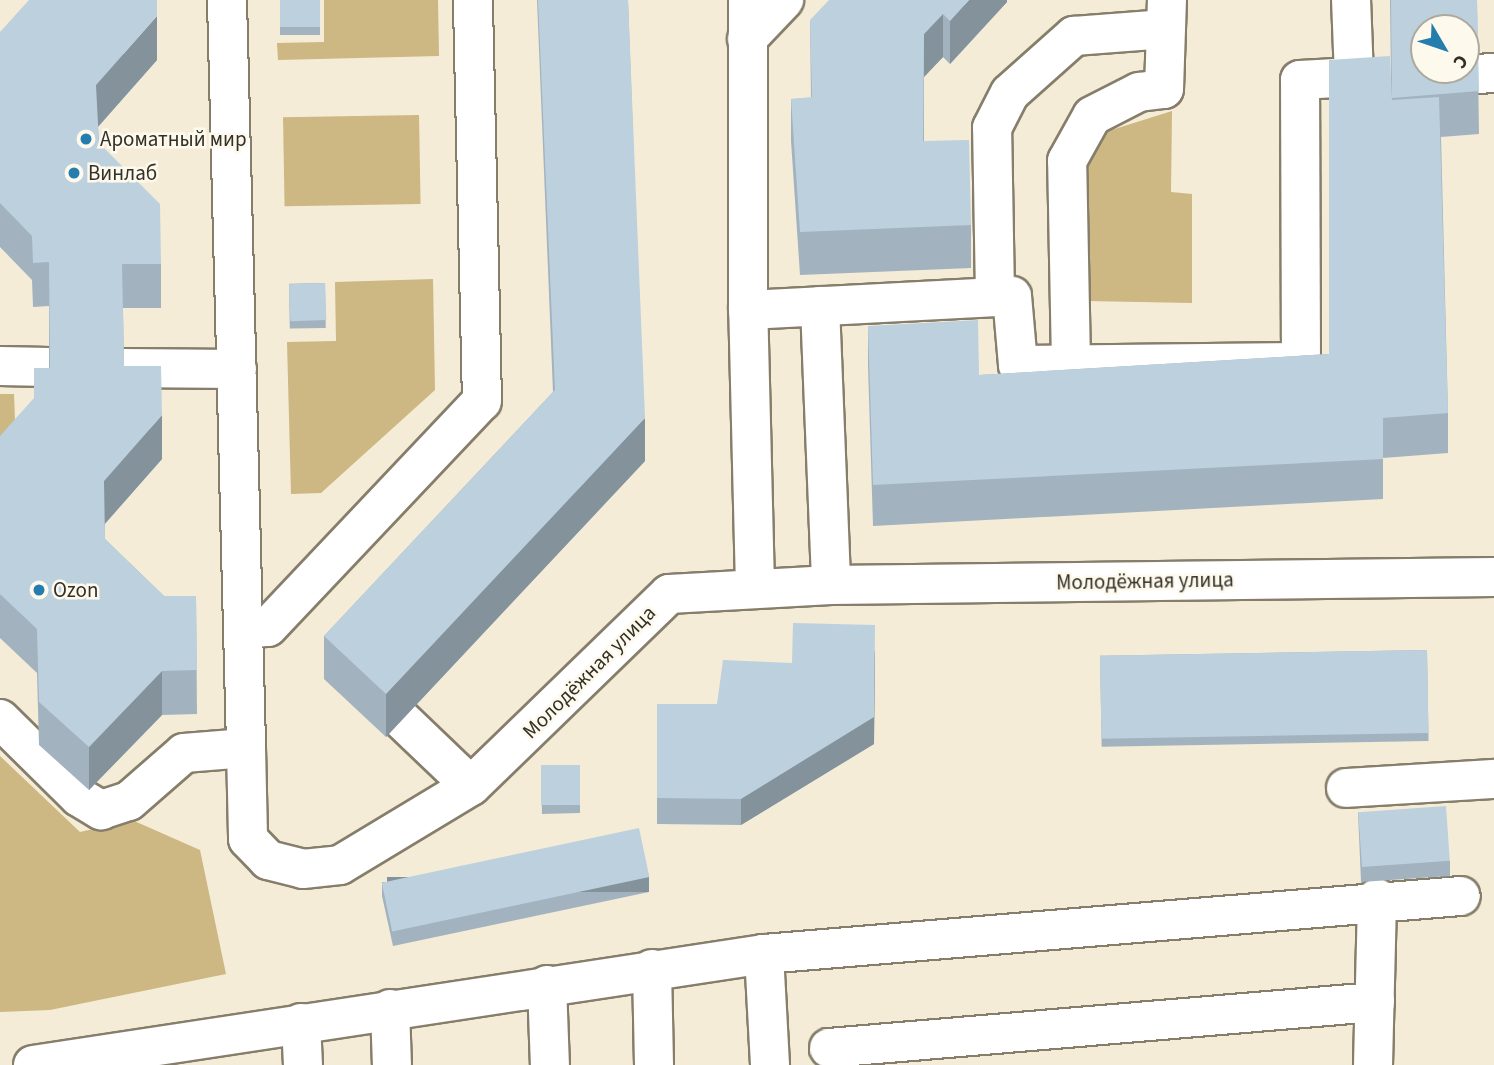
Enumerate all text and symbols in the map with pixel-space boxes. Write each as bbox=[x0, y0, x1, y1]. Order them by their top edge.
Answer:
north arrow bbox=[1410, 14, 1480, 84]
text: С bbox=[1446, 48, 1474, 74]
place label: Ароматный мир bbox=[100, 126, 247, 152]
marker: Ароматный мир bbox=[78, 131, 94, 147]
place label: Винлаб bbox=[88, 160, 157, 186]
marker: Винлаб bbox=[66, 165, 82, 181]
street label: Молодёжная улица bbox=[1056, 567, 1234, 595]
place label: Ozon bbox=[53, 577, 98, 603]
marker: Ozon bbox=[31, 582, 47, 598]
street label: Молодёжная улица bbox=[517, 600, 661, 744]

